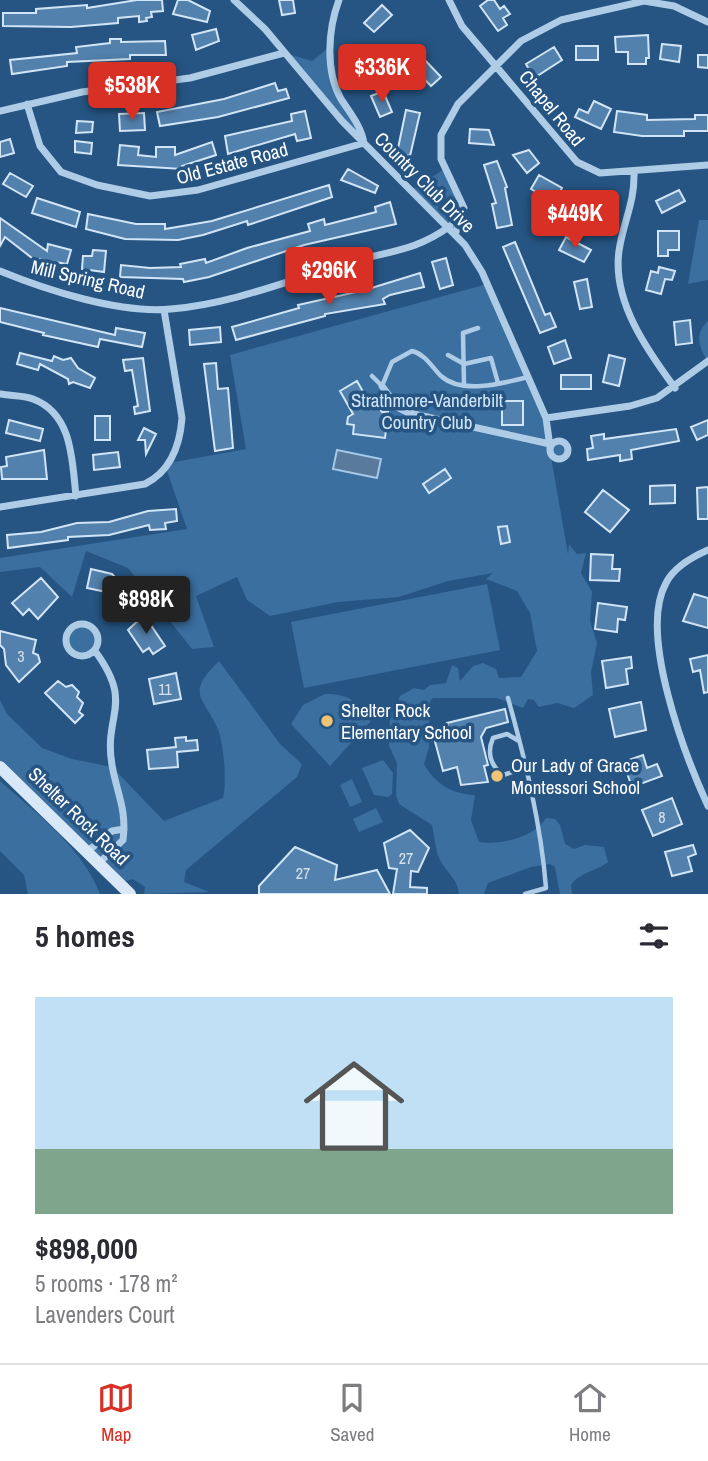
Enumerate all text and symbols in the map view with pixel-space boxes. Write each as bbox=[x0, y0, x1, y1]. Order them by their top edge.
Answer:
pin: $336K bbox=[333, 44, 431, 104]
text: $336K bbox=[354, 51, 410, 82]
pin: $538K bbox=[83, 62, 181, 122]
street label: Chapel Road bbox=[513, 64, 591, 152]
text: $538K bbox=[104, 69, 160, 100]
street label: Country Club Drive bbox=[369, 126, 481, 238]
street label: Old Estate Road bbox=[173, 136, 291, 190]
pin: $449K bbox=[526, 190, 624, 250]
text: $449K bbox=[547, 197, 603, 228]
pin: $296K bbox=[280, 247, 378, 307]
street label: Mill Spring Road bbox=[29, 253, 147, 305]
text: $296K bbox=[301, 254, 357, 285]
park label: Strathmore-Vanderbilt Country Club bbox=[351, 387, 504, 435]
pin: $898K bbox=[97, 576, 195, 636]
text: $898K bbox=[118, 583, 174, 614]
house number: 3 bbox=[17, 645, 25, 667]
house number: 11 bbox=[158, 678, 173, 700]
place label: Shelter Rock Elementary School bbox=[341, 697, 472, 745]
marker: Shelter Rock Elementary School bbox=[319, 713, 335, 729]
place label: Our Lady of Grace Montessori School bbox=[511, 752, 640, 800]
street label: Shelter Rock Road bbox=[23, 761, 135, 871]
marker: Our Lady of Grace Montessori School bbox=[489, 768, 505, 784]
house number: 8 bbox=[658, 806, 666, 828]
house number: 27 bbox=[399, 847, 413, 869]
house number: 27 bbox=[296, 862, 310, 884]
text: 5 homes bbox=[35, 916, 135, 956]
icon: filters bbox=[635, 917, 673, 955]
icon: home bbox=[291, 1043, 417, 1169]
text: $898,000 bbox=[35, 1228, 138, 1268]
text: 5 rooms · 178 m² bbox=[35, 1268, 178, 1299]
text: Lavenders Court bbox=[35, 1299, 174, 1330]
tab: Map bbox=[97, 1379, 135, 1447]
tab: Saved bbox=[330, 1379, 374, 1447]
tab: Home bbox=[569, 1379, 611, 1447]

